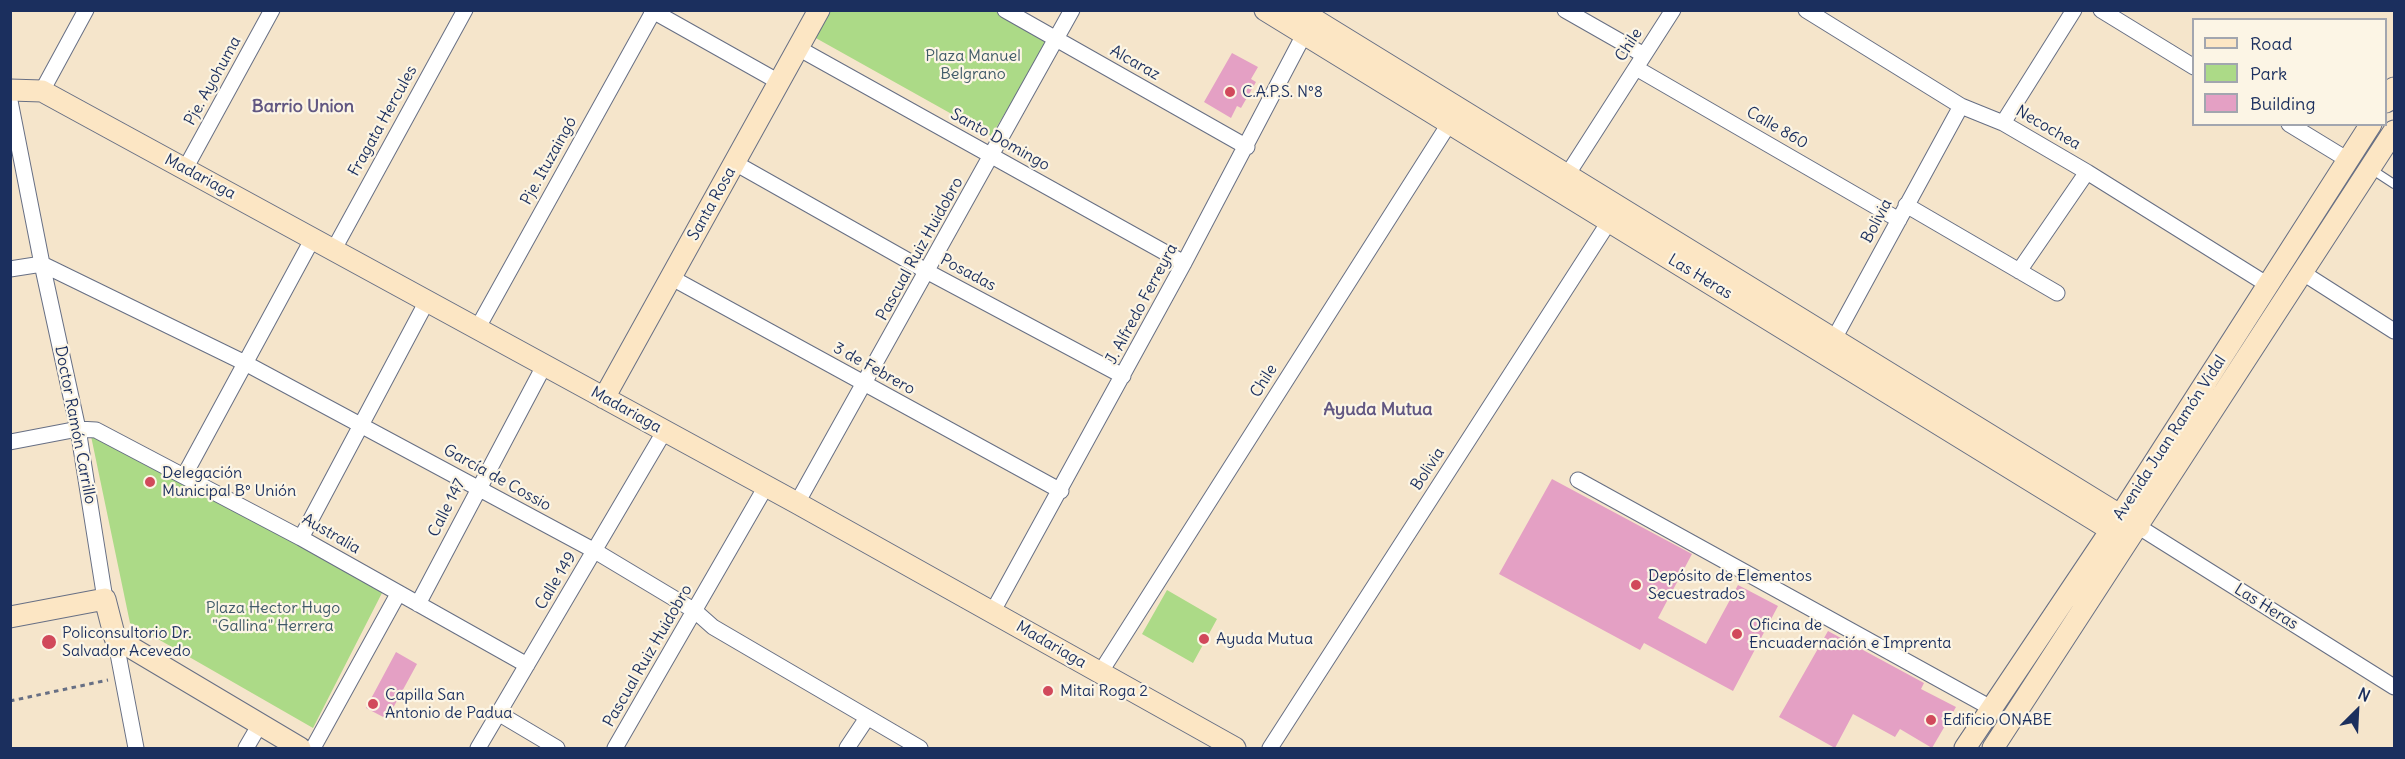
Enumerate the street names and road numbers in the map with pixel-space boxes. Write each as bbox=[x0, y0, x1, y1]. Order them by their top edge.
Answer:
street label: Chile bbox=[1611, 25, 1647, 65]
street label: Pje. Ayohuma bbox=[181, 33, 245, 129]
street label: Alcaraz bbox=[1107, 41, 1163, 85]
street label: Fragata Hercules bbox=[345, 62, 421, 180]
street label: Necochea bbox=[2012, 102, 2084, 154]
street label: Calle 860 bbox=[1743, 103, 1811, 153]
street label: Santo Domingo bbox=[947, 105, 1053, 175]
street label: Pje. Ituzaingó bbox=[517, 114, 581, 208]
street label: Madariaga bbox=[161, 150, 239, 204]
street label: Santa Rosa bbox=[684, 164, 740, 244]
street label: Pascual Ruiz Huidobro bbox=[873, 174, 967, 324]
street label: Bolivia bbox=[1857, 196, 1897, 246]
street label: J. Alfredo Ferreyra bbox=[1102, 240, 1182, 368]
street label: Posadas bbox=[937, 250, 999, 296]
street label: Las Heras bbox=[1664, 250, 1736, 304]
street label: 3 de Febrero bbox=[830, 339, 918, 399]
street label: Doctor Ramón Carrillo bbox=[50, 344, 100, 506]
street label: Avenida Juan Ramón Vidal bbox=[2110, 352, 2230, 524]
street label: Chile bbox=[1246, 361, 1282, 401]
street label: Madariaga bbox=[587, 383, 665, 437]
street label: García de Cossio bbox=[440, 441, 554, 515]
street label: Bolivia bbox=[1407, 444, 1449, 494]
street label: Calle 147 bbox=[424, 476, 470, 540]
street label: Australia bbox=[298, 510, 364, 558]
street label: Calle 149 bbox=[531, 549, 581, 613]
street label: Las Heras bbox=[2231, 580, 2301, 634]
street label: Pascual Ruiz Huidobro bbox=[599, 581, 697, 731]
street label: Madariaga bbox=[1013, 617, 1089, 673]

